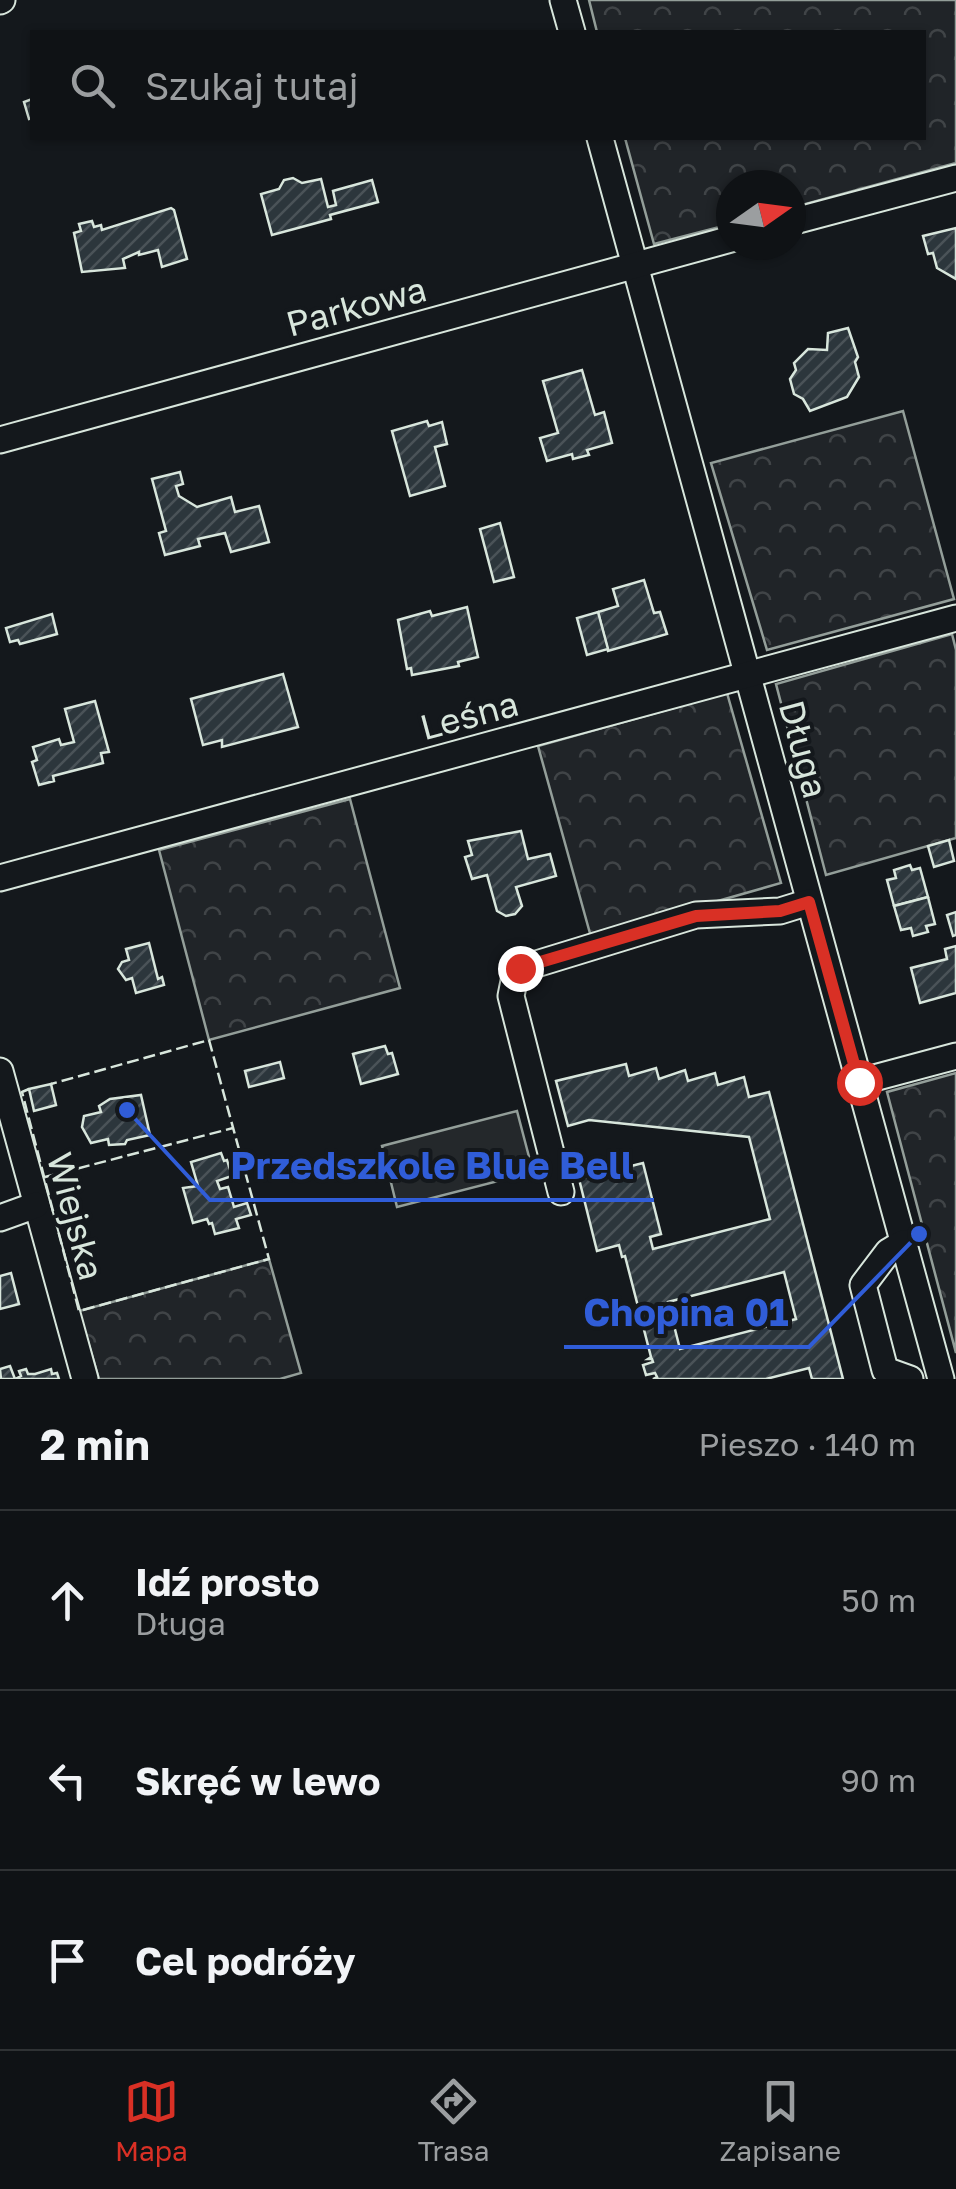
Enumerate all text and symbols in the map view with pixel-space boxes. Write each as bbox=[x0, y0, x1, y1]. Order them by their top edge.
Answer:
search box bbox=[30, 30, 926, 140]
icon: search bbox=[65, 58, 120, 113]
text: Szukaj tutaj bbox=[145, 63, 359, 108]
north arrow bbox=[716, 170, 806, 260]
street label: Parkowa bbox=[281, 267, 431, 345]
street label: Leśna bbox=[415, 682, 523, 748]
street label: Długa bbox=[771, 696, 837, 802]
route end bbox=[498, 946, 544, 992]
route start bbox=[837, 1060, 883, 1106]
callout: Przedszkole Blue Bell bbox=[210, 1132, 654, 1200]
text: Przedszkole Blue Bell bbox=[230, 1142, 634, 1187]
street label: Wiejska bbox=[39, 1148, 113, 1284]
callout: Chopina 01 bbox=[564, 1279, 809, 1347]
text: Chopina 01 bbox=[583, 1289, 789, 1334]
text: 2 min bbox=[40, 1419, 150, 1469]
text: Pieszo · 140 m bbox=[699, 1425, 916, 1463]
text: Idź prosto bbox=[135, 1559, 320, 1604]
icon: ahead bbox=[40, 1573, 95, 1628]
text: 50 m bbox=[841, 1581, 916, 1619]
text: Długa bbox=[135, 1604, 226, 1642]
icon: left bbox=[40, 1753, 95, 1808]
text: Skręć w lewo bbox=[135, 1758, 380, 1803]
text: 90 m bbox=[840, 1761, 916, 1799]
icon: arrive bbox=[40, 1933, 95, 1988]
text: Cel podróży bbox=[135, 1938, 356, 1983]
tab: Mapa bbox=[115, 2074, 188, 2167]
tab: Trasa bbox=[418, 2074, 490, 2167]
tab: Zapisane bbox=[720, 2074, 841, 2167]

